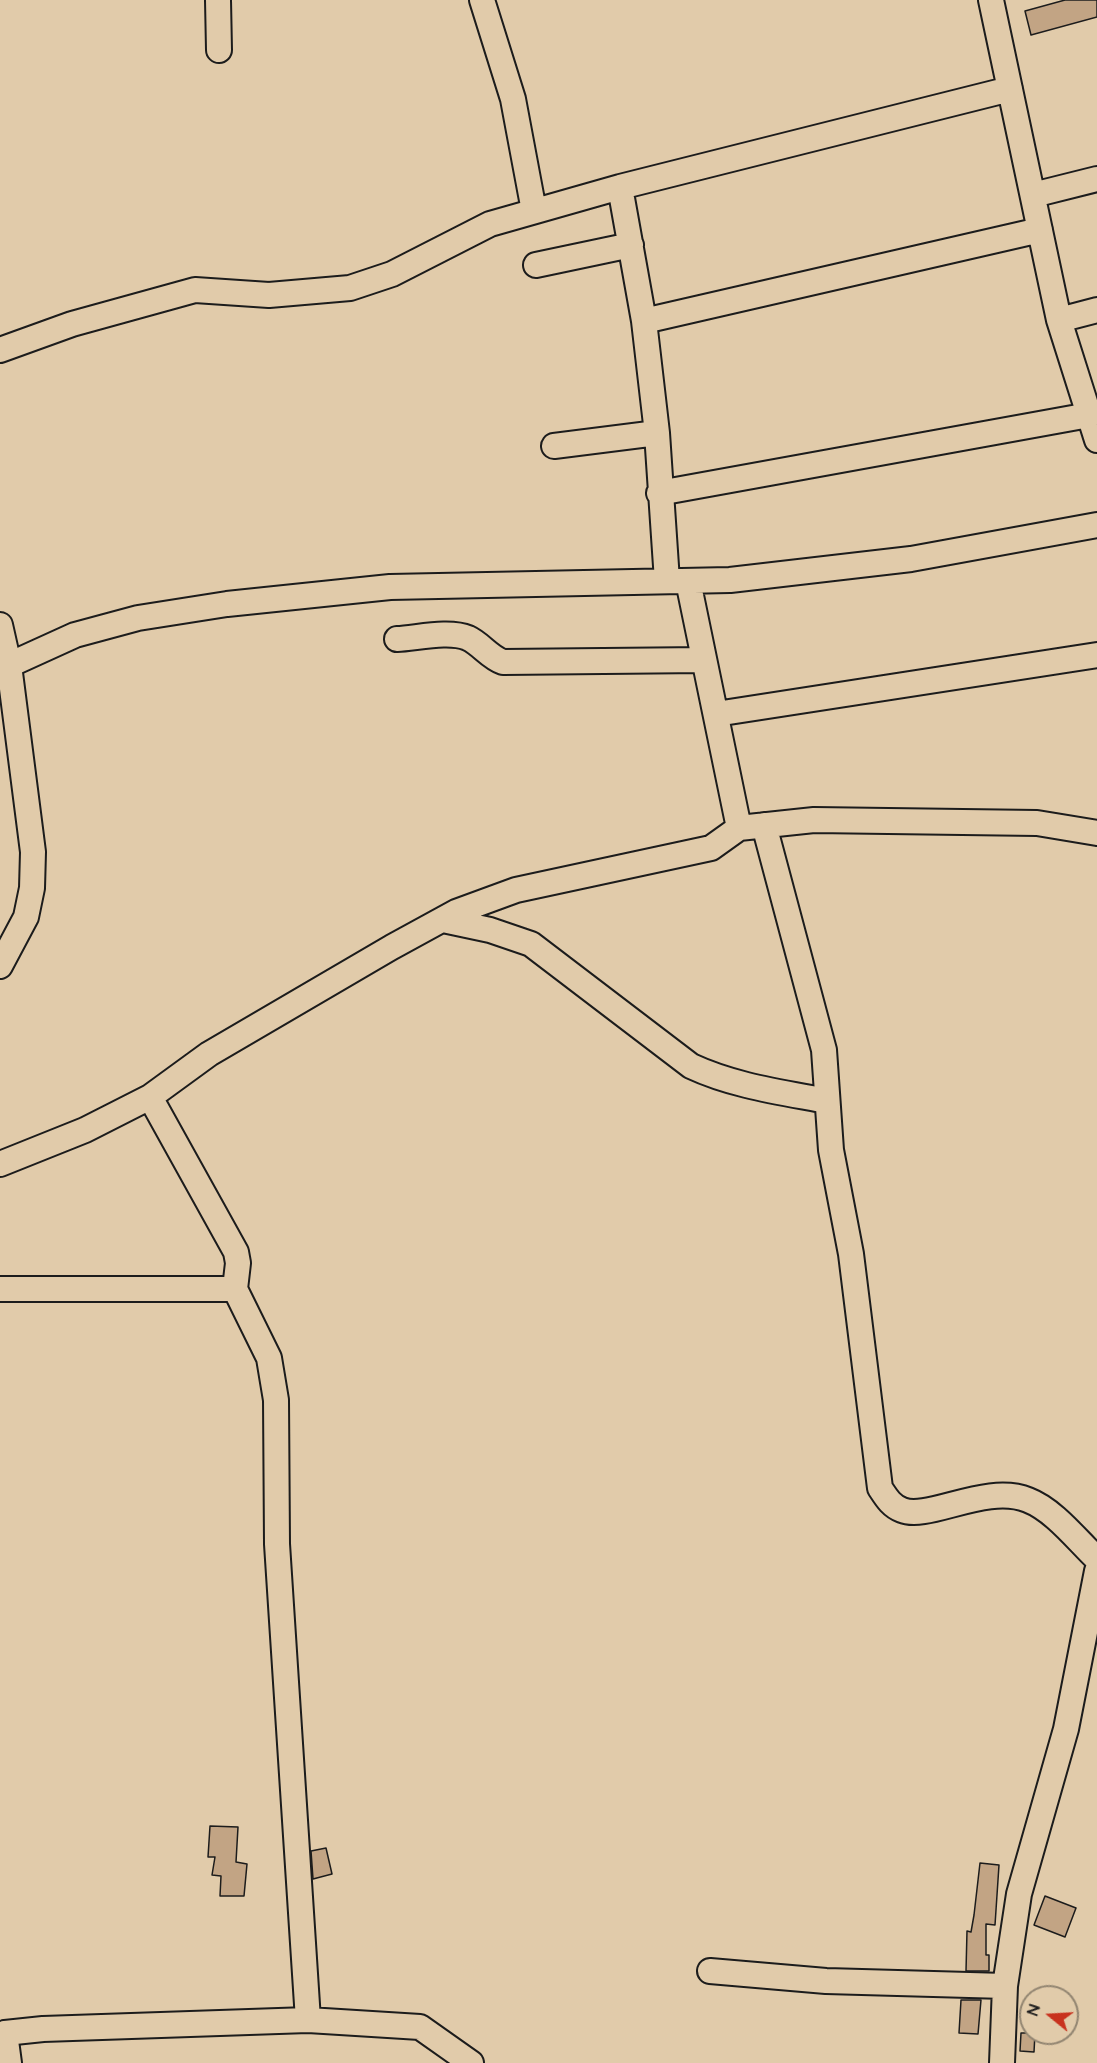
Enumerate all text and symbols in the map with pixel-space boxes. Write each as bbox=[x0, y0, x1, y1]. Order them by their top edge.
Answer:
north arrow bbox=[1019, 1985, 1079, 2045]
text: N bbox=[1022, 2002, 1046, 2018]

